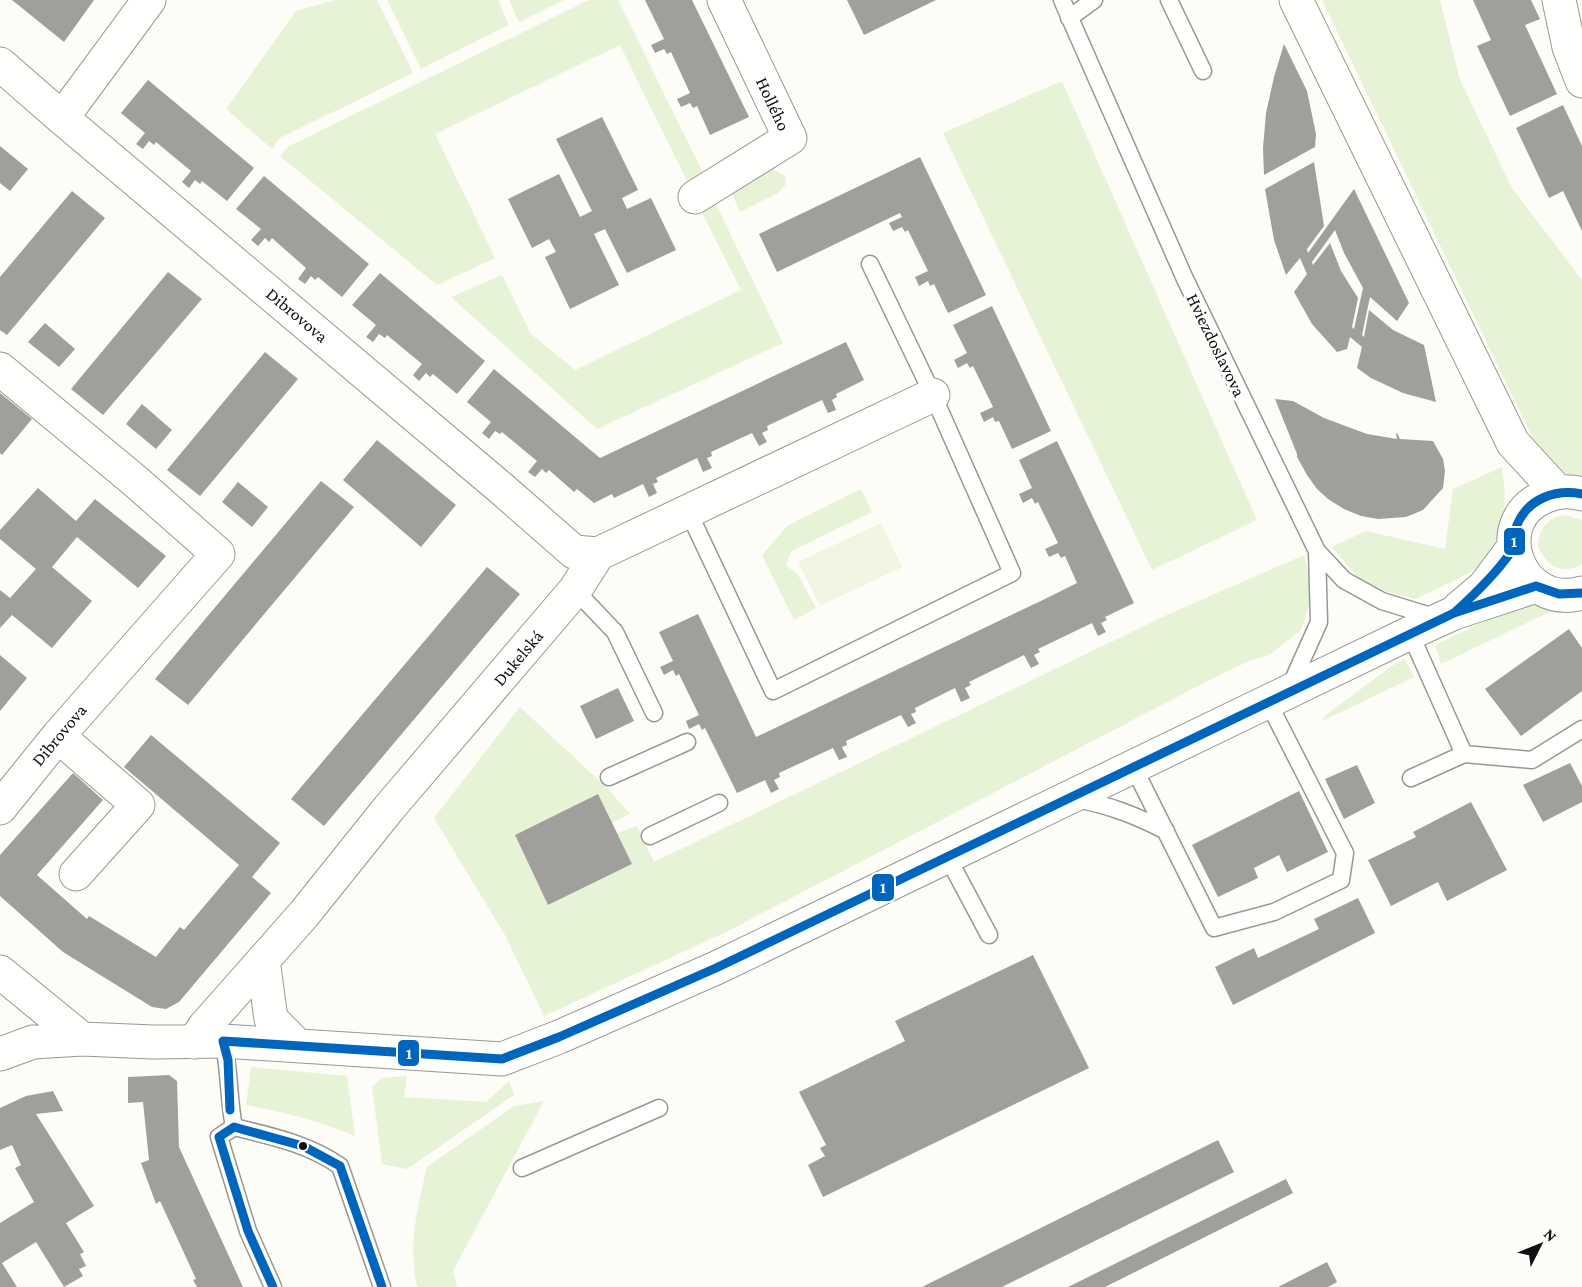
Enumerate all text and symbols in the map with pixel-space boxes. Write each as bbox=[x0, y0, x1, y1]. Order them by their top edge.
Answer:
street label: Hollého bbox=[752, 74, 794, 134]
street label: Dibrovova bbox=[262, 283, 332, 347]
street label: Hviezdoslavova bbox=[1182, 290, 1250, 400]
line badge: 1 bbox=[1503, 527, 1526, 556]
text: 1 bbox=[1511, 533, 1517, 550]
street label: Dukelská bbox=[489, 626, 547, 690]
street label: Dibrovova bbox=[27, 700, 91, 770]
line badge: 1 bbox=[871, 873, 895, 902]
text: 1 bbox=[880, 879, 886, 896]
line badge: 1 bbox=[397, 1039, 420, 1067]
text: 1 bbox=[406, 1045, 412, 1062]
unlabelled marker bbox=[297, 1140, 309, 1152]
north arrow bbox=[1510, 1215, 1570, 1275]
text: N bbox=[1541, 1225, 1561, 1245]

